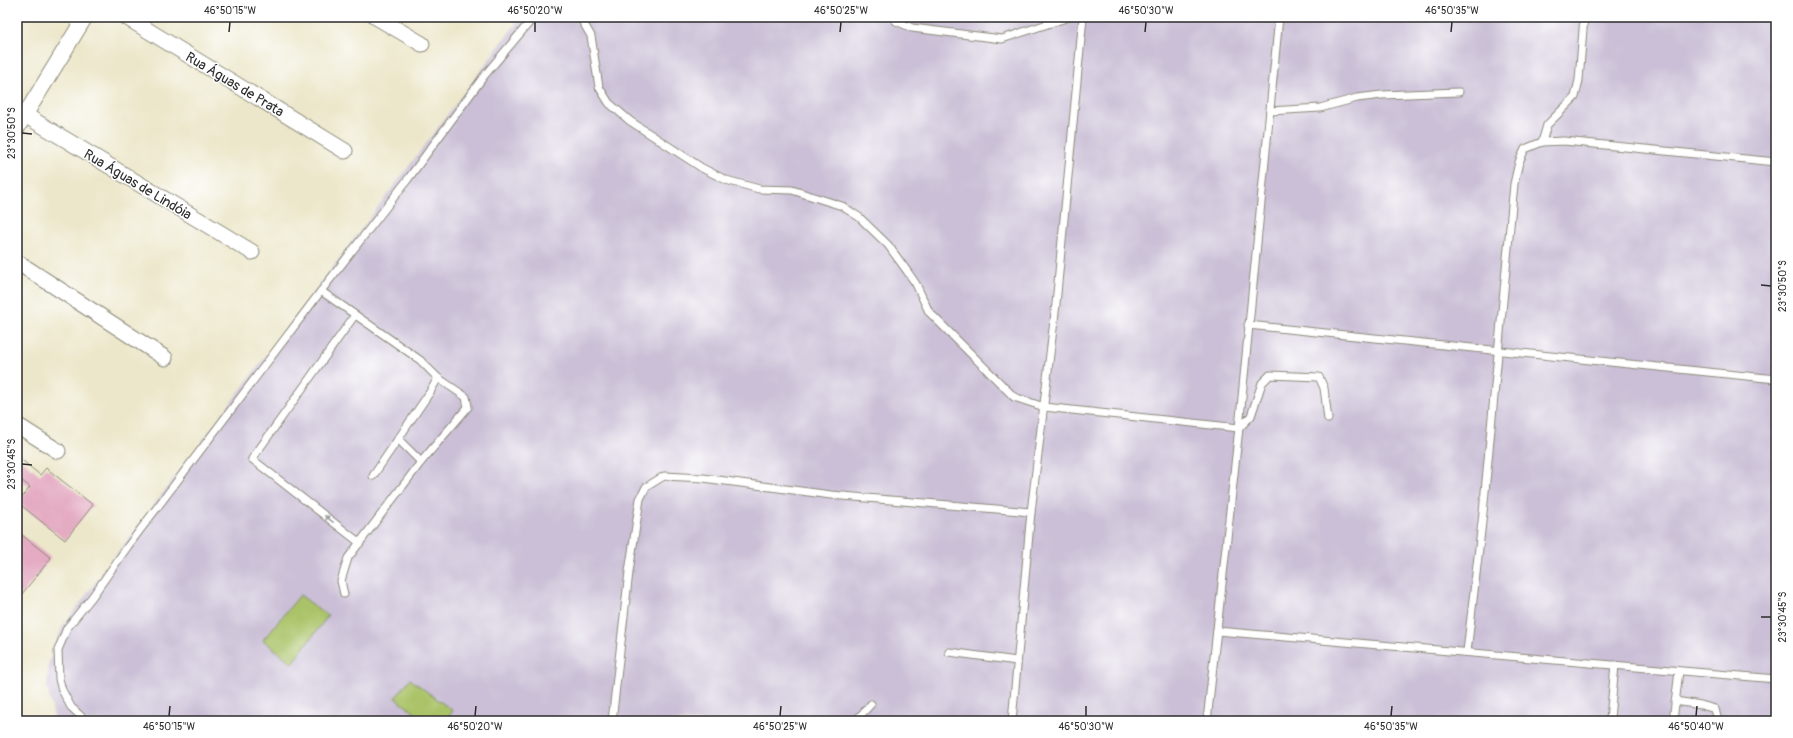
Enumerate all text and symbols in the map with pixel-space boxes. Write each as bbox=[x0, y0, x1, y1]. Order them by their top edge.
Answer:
text: 46°50'15"W bbox=[204, 5, 257, 17]
text: 46°50'20"W bbox=[507, 5, 563, 17]
text: 46°50'25"W bbox=[814, 5, 868, 17]
text: 46°50'30"W bbox=[1118, 5, 1174, 17]
text: 46°50'35"W bbox=[1425, 5, 1479, 17]
street label: Rua Águas de Prata bbox=[183, 48, 287, 120]
text: 23°30'50"S bbox=[6, 107, 18, 159]
street label: Rua Águas de Lindóia bbox=[81, 145, 195, 223]
text: 23°30'50"S bbox=[1777, 260, 1789, 312]
text: 23°30'45"S bbox=[6, 438, 18, 489]
one-way arrow bbox=[324, 515, 334, 523]
text: 23°30'45"S bbox=[1777, 591, 1789, 642]
text: 46°50'15"W bbox=[143, 721, 196, 733]
text: 46°50'20"W bbox=[447, 721, 503, 733]
text: 46°50'25"W bbox=[753, 721, 807, 733]
text: 46°50'30"W bbox=[1058, 721, 1114, 733]
text: 46°50'35"W bbox=[1364, 721, 1418, 733]
text: 46°50'40"W bbox=[1668, 721, 1724, 733]

